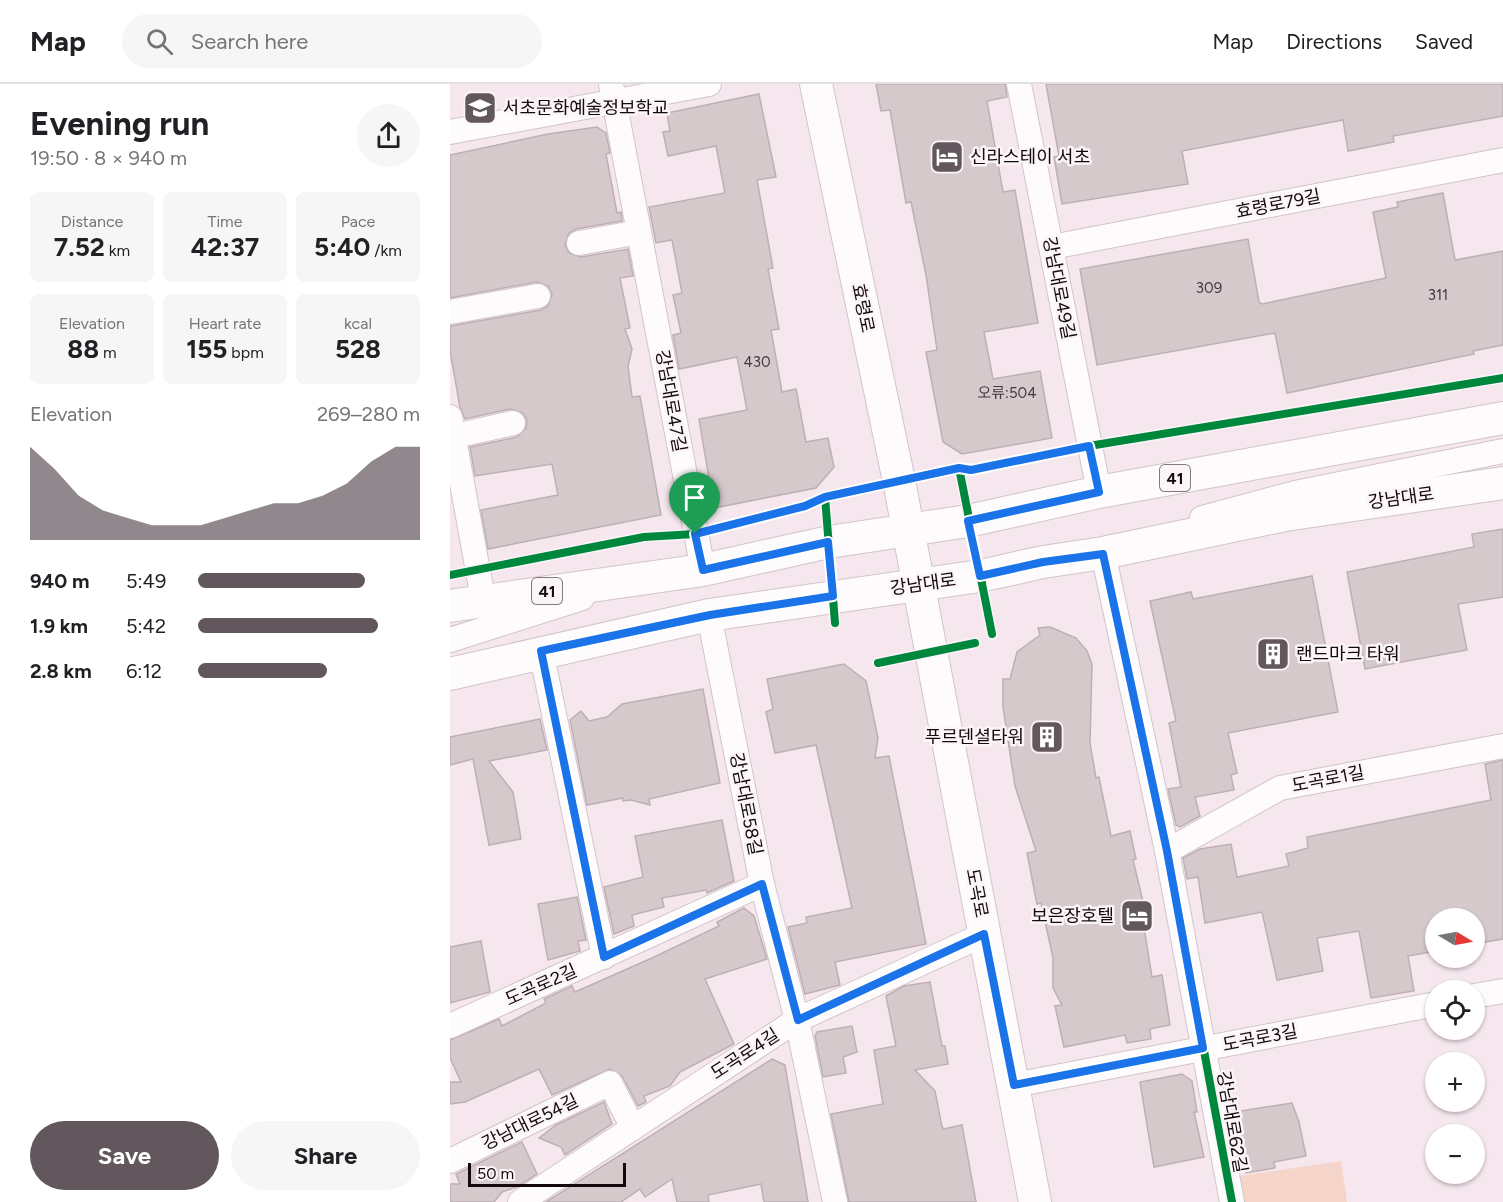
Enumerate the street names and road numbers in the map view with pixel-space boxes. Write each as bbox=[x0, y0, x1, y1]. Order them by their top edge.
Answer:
street label: 효령로79길 bbox=[1234, 185, 1322, 223]
street label: 강남대로49길 bbox=[1038, 235, 1080, 341]
street label: 효령로 bbox=[847, 281, 879, 335]
street label: 강남대로47길 bbox=[651, 348, 691, 454]
road number: 41 bbox=[1160, 465, 1190, 491]
street label: 강남대로 bbox=[1367, 482, 1435, 514]
street label: 강남대로 bbox=[889, 568, 957, 600]
road number: 41 bbox=[532, 578, 562, 604]
street label: 강남대로58길 bbox=[725, 751, 767, 857]
street label: 도곡로1길 bbox=[1290, 761, 1366, 797]
street label: 도곡로 bbox=[961, 867, 993, 919]
street label: 도곡로2길 bbox=[502, 959, 580, 1011]
street label: 도곡로3길 bbox=[1221, 1020, 1299, 1056]
street label: 도곡로4길 bbox=[707, 1024, 783, 1084]
street label: 강남대로62길 bbox=[1212, 1069, 1252, 1175]
street label: 강남대로54길 bbox=[478, 1089, 582, 1155]

